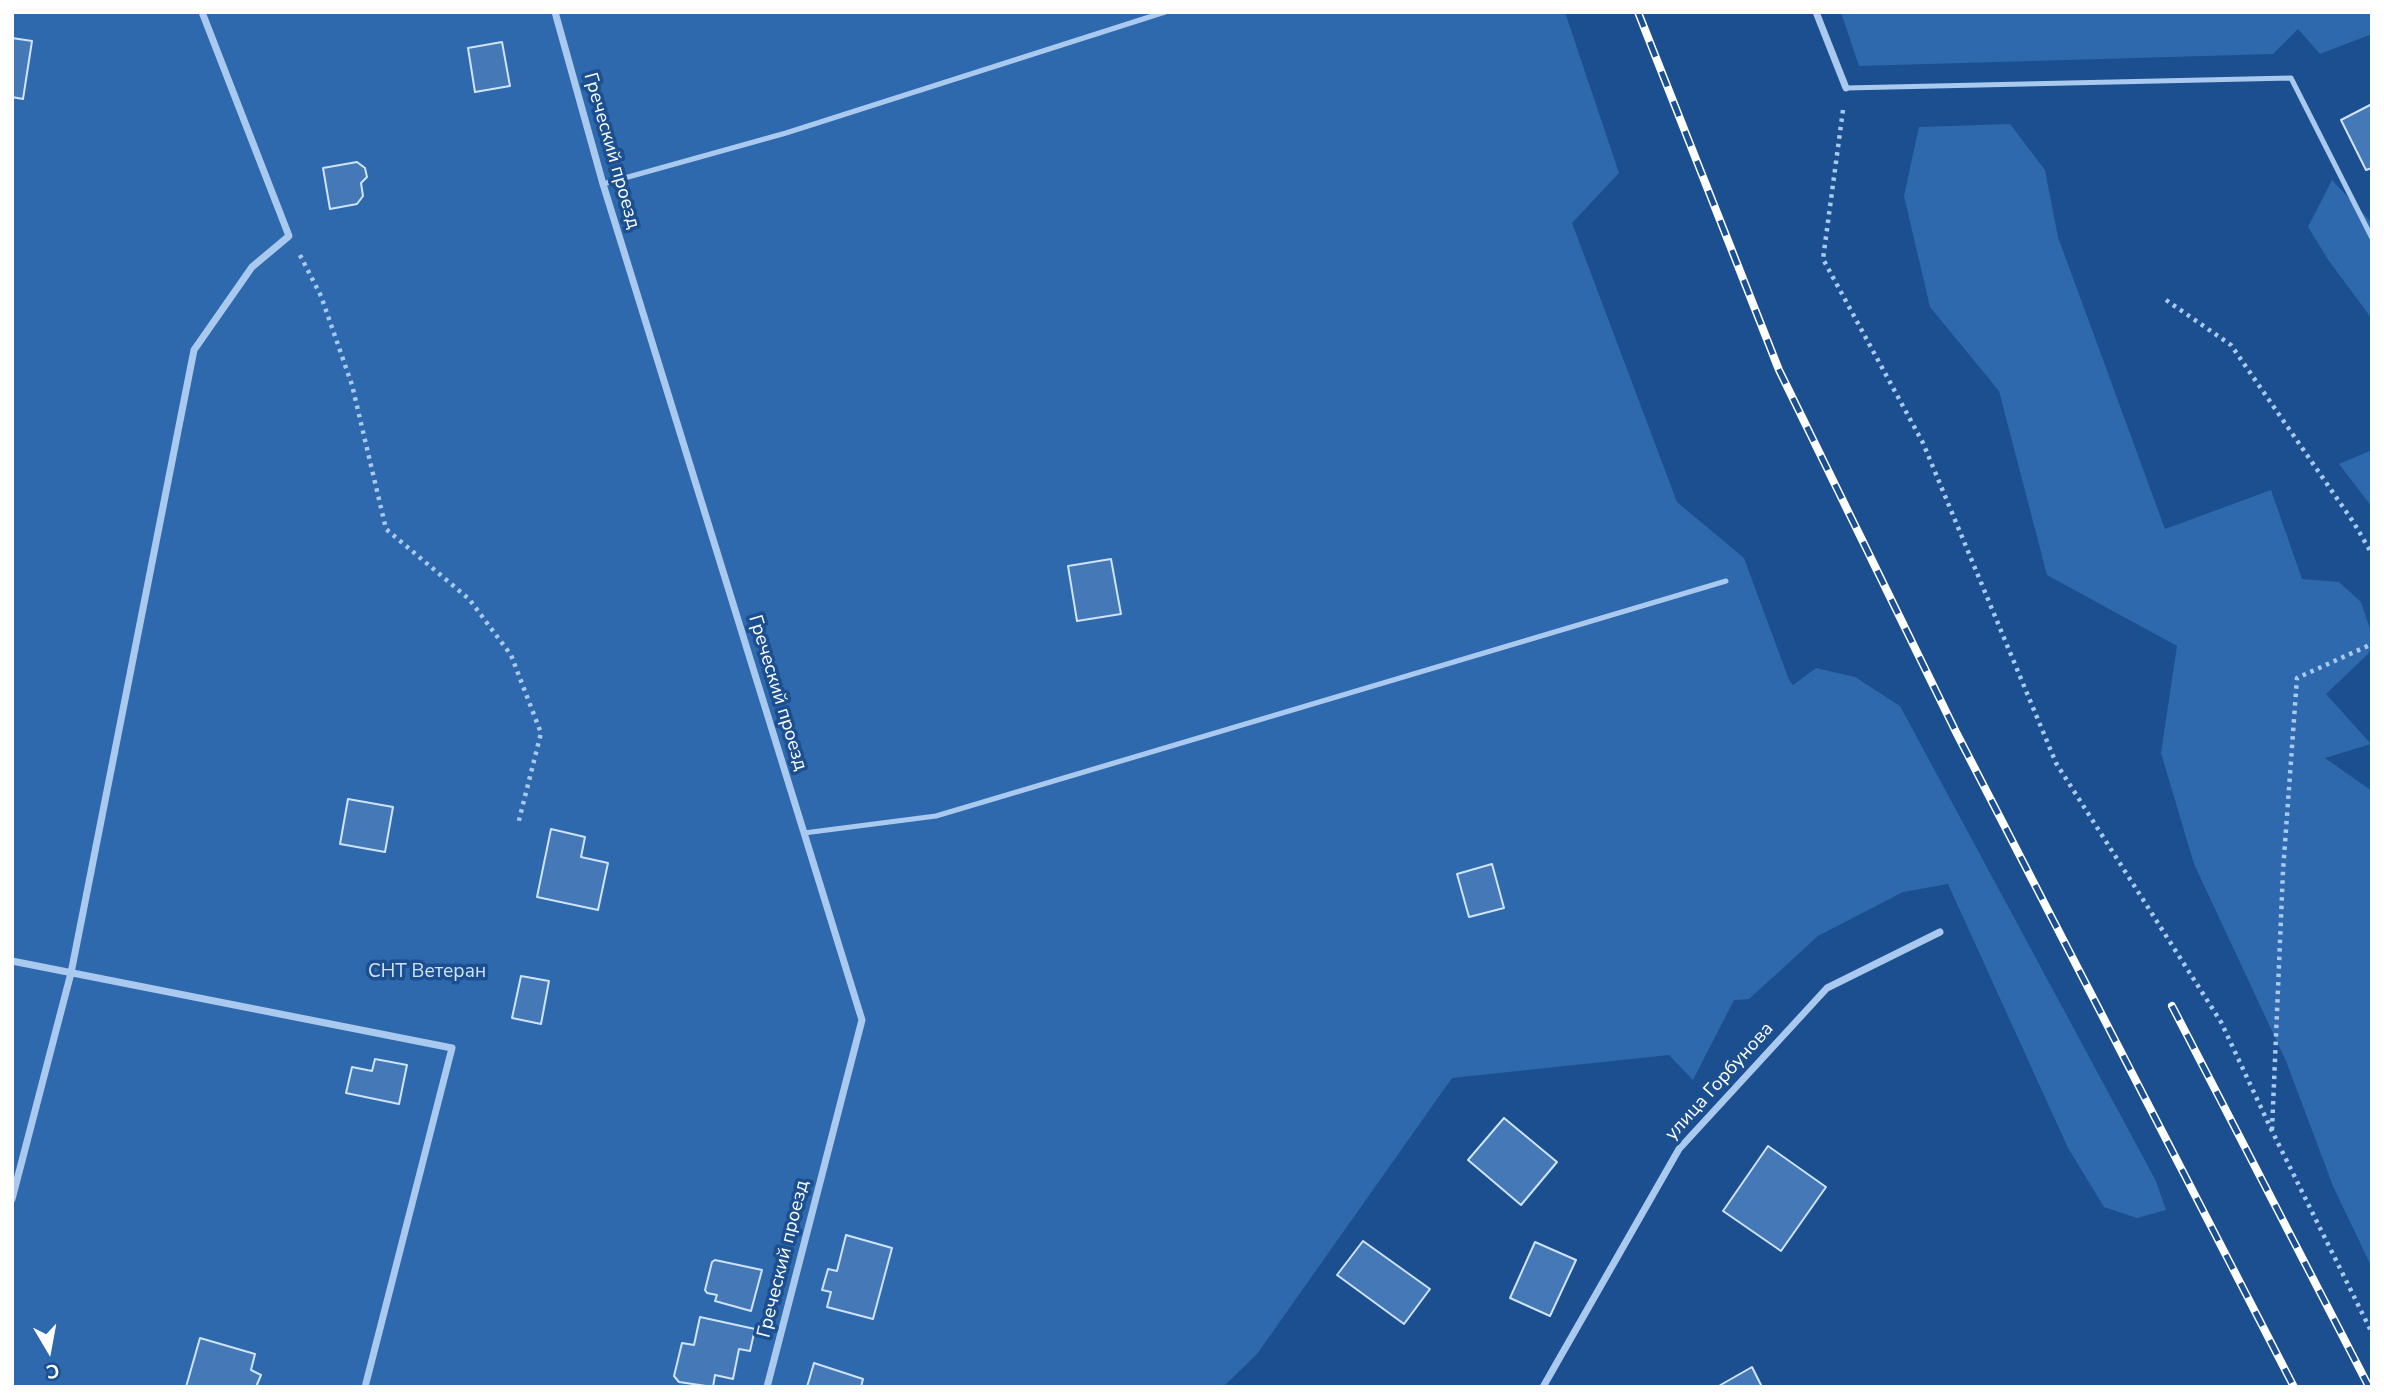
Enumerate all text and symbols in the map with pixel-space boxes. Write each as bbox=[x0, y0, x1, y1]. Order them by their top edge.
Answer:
street label: Греческий проезд bbox=[578, 70, 644, 232]
street label: Греческий проезд bbox=[742, 612, 812, 774]
park label: СНТ Ветеран bbox=[368, 961, 486, 983]
street label: улица Горбунова bbox=[1661, 1018, 1779, 1146]
street label: Греческий проезд bbox=[753, 1178, 815, 1340]
north arrow bbox=[14, 1315, 84, 1385]
text: С bbox=[44, 1357, 61, 1385]

